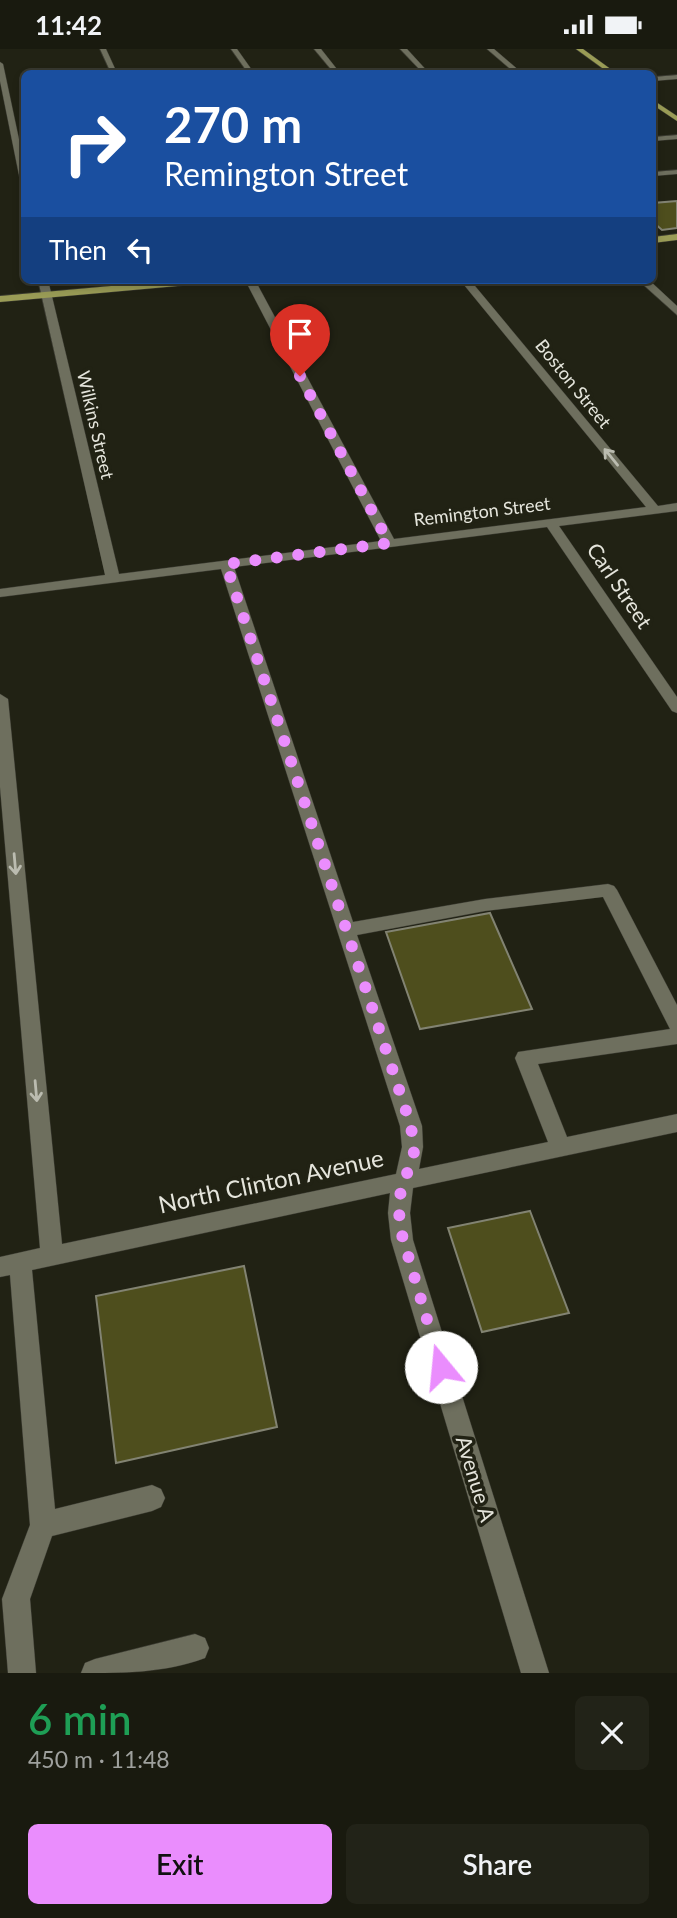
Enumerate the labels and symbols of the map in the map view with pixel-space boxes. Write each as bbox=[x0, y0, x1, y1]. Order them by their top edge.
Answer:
pin bbox=[270, 304, 330, 376]
street label: Boston Street bbox=[531, 334, 617, 433]
street label: Wilkins Street bbox=[73, 368, 119, 482]
one-way arrow bbox=[603, 448, 618, 466]
street label: Remington Street bbox=[412, 492, 552, 530]
street label: Carl Street bbox=[583, 538, 658, 633]
one-way arrow bbox=[9, 852, 22, 875]
one-way arrow bbox=[30, 1079, 43, 1102]
street label: North Clinton Avenue bbox=[155, 1142, 386, 1219]
position arrow bbox=[404, 1330, 478, 1404]
street label: Avenue A bbox=[452, 1433, 502, 1525]

